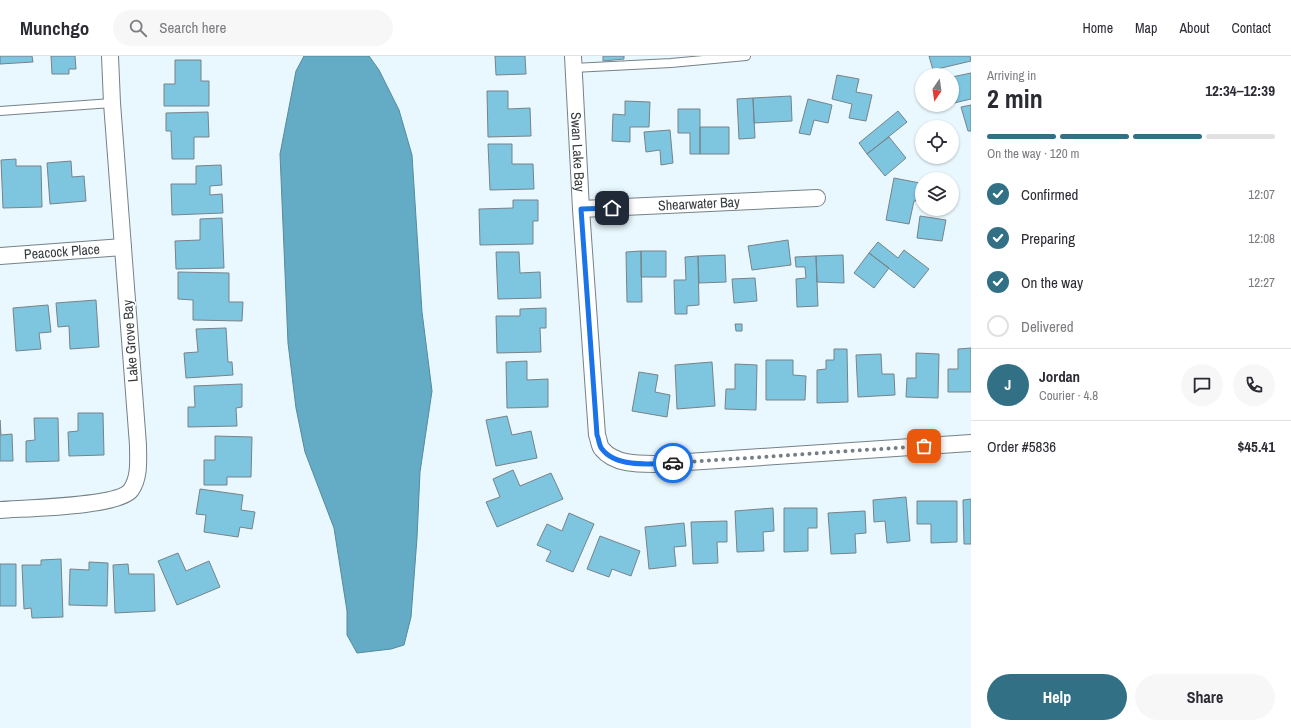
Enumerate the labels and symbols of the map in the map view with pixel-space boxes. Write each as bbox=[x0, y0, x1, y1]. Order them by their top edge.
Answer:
north arrow bbox=[915, 68, 959, 112]
street label: Swan Lake Bay bbox=[567, 112, 589, 192]
pin bbox=[595, 191, 629, 225]
street label: Shearwater Bay bbox=[658, 193, 740, 214]
street label: Peacock Place bbox=[23, 240, 100, 263]
street label: Lake Grove Bay bbox=[118, 299, 142, 383]
pin bbox=[907, 429, 941, 463]
courier bbox=[653, 443, 693, 483]

